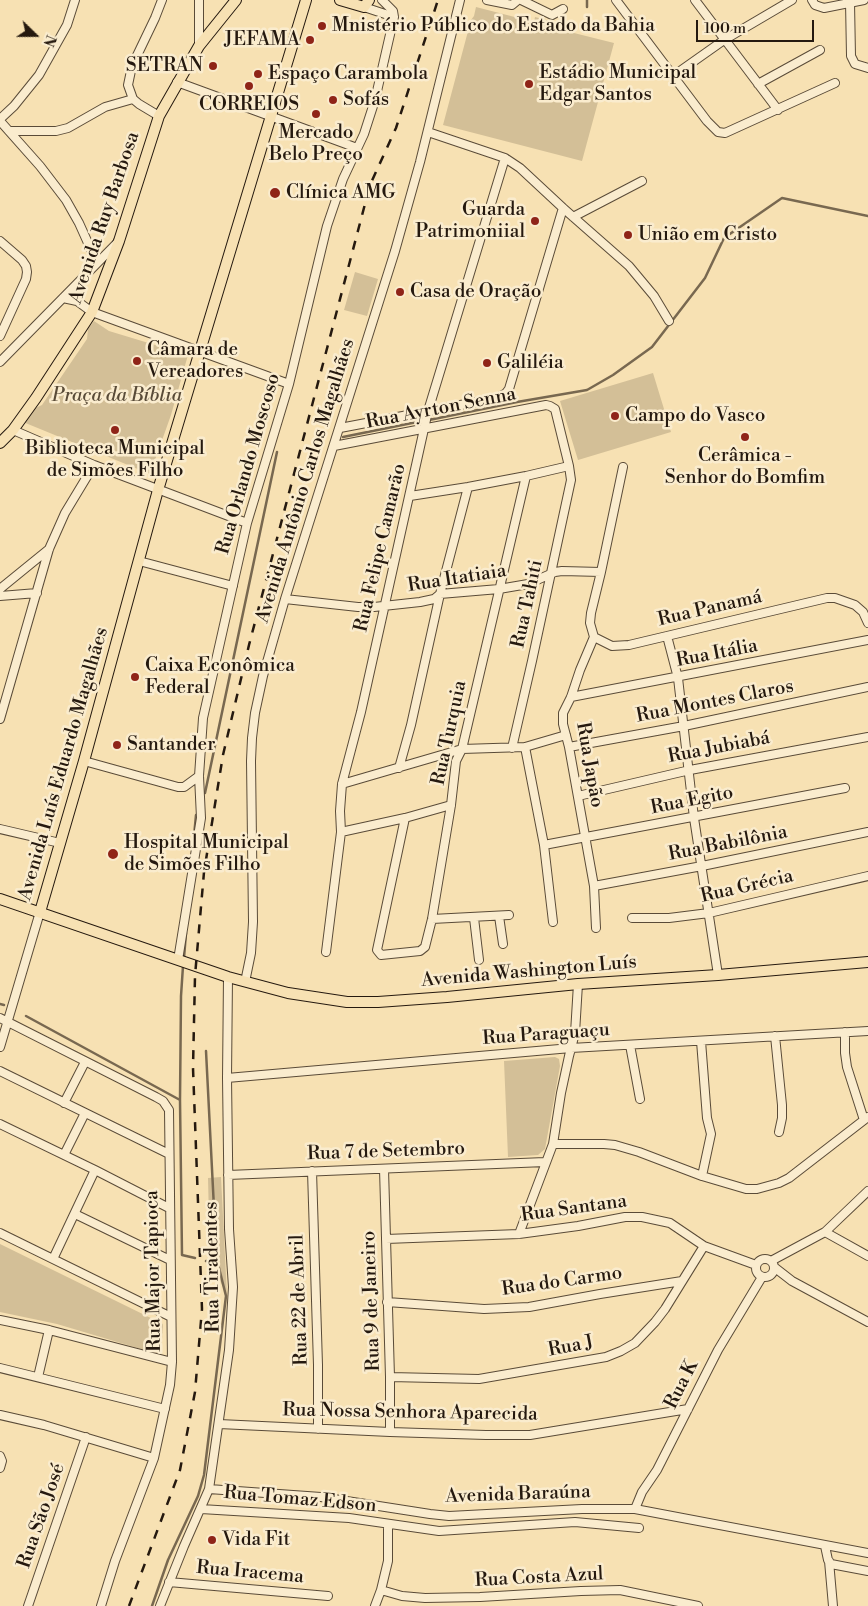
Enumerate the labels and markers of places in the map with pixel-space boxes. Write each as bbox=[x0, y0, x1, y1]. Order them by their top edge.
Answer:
place label: Mnistério Público do Estado da Bahia bbox=[332, 15, 655, 37]
marker: Mnistério Público do Estado da Bahia bbox=[316, 20, 328, 32]
place label: JEFAMA bbox=[224, 29, 300, 51]
marker: JEFAMA bbox=[304, 34, 316, 46]
place label: SETRAN bbox=[126, 55, 203, 77]
marker: SETRAN bbox=[207, 60, 219, 72]
place label: Estádio Municipal Edgar Santos bbox=[539, 62, 696, 106]
place label: Espaço Carambola bbox=[268, 63, 428, 85]
marker: Espaço Carambola bbox=[252, 68, 264, 80]
marker: Estádio Municipal Edgar Santos bbox=[523, 78, 535, 90]
marker: CORREIOS bbox=[243, 80, 255, 92]
place label: Sofás bbox=[343, 89, 389, 111]
place label: CORREIOS bbox=[199, 94, 299, 116]
marker: Sofás bbox=[327, 94, 339, 106]
marker: Mercado Belo Preço bbox=[310, 108, 322, 120]
place label: Mercado Belo Preço bbox=[269, 122, 363, 166]
place label: Clínica AMG bbox=[286, 182, 395, 204]
marker: Clínica AMG bbox=[268, 186, 282, 200]
place label: Guarda Patrimoniial bbox=[415, 199, 525, 243]
marker: Guarda Patrimoniial bbox=[529, 215, 541, 227]
place label: União em Cristo bbox=[638, 224, 777, 246]
marker: União em Cristo bbox=[622, 229, 634, 241]
place label: Casa de Oração bbox=[410, 281, 541, 303]
marker: Casa de Oração bbox=[394, 286, 406, 298]
place label: Câmara de Vereadores bbox=[147, 339, 243, 383]
place label: Galiléia bbox=[497, 352, 564, 374]
marker: Câmara de Vereadores bbox=[131, 355, 143, 367]
marker: Galiléia bbox=[481, 357, 493, 369]
place label: Campo do Vasco bbox=[625, 405, 765, 427]
marker: Campo do Vasco bbox=[609, 410, 621, 422]
marker: Biblioteca Municipal de Simões Filho bbox=[109, 424, 121, 436]
marker: Cerâmica - Senhor do Bomfim bbox=[739, 431, 751, 443]
place label: Biblioteca Municipal de Simões Filho bbox=[25, 438, 205, 482]
place label: Cerâmica - Senhor do Bomfim bbox=[665, 445, 825, 489]
place label: Caixa Econômica Federal bbox=[145, 655, 295, 699]
marker: Caixa Econômica Federal bbox=[129, 671, 141, 683]
place label: Santander bbox=[127, 734, 215, 756]
marker: Santander bbox=[111, 739, 123, 751]
place label: Hospital Municipal de Simões Filho bbox=[124, 832, 289, 876]
marker: Hospital Municipal de Simões Filho bbox=[106, 847, 120, 861]
place label: Vida Fit bbox=[222, 1529, 290, 1551]
marker: Vida Fit bbox=[206, 1534, 218, 1546]

